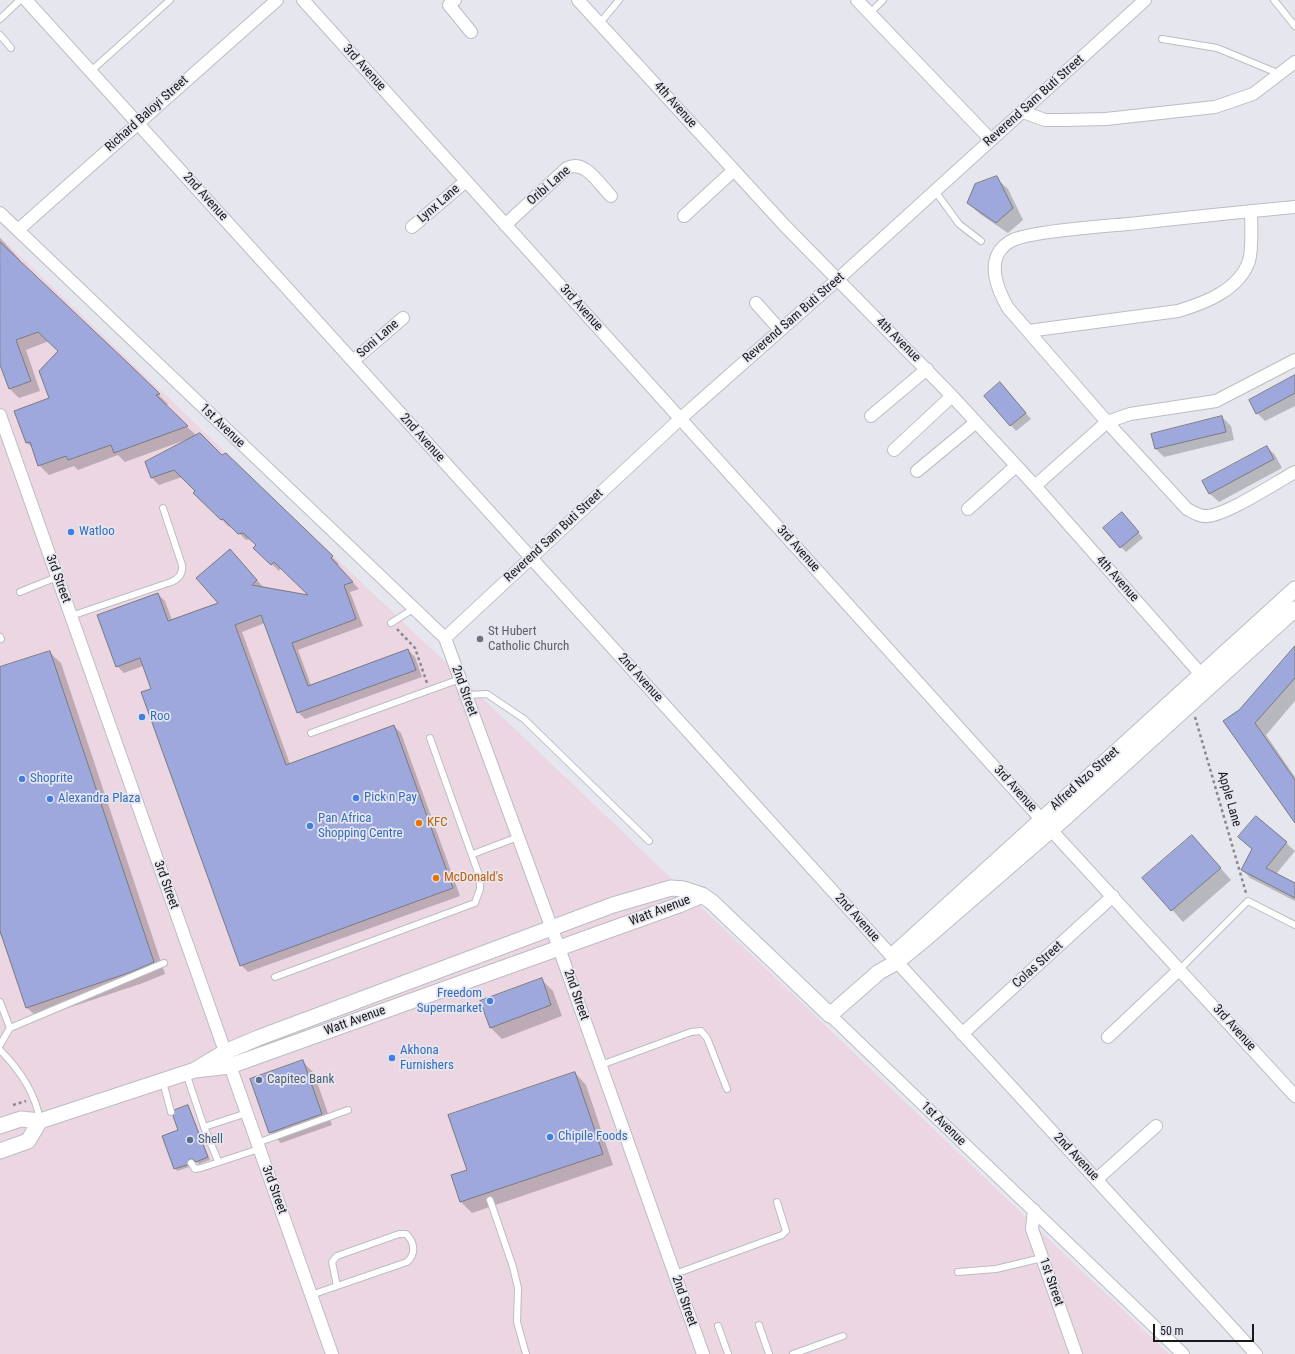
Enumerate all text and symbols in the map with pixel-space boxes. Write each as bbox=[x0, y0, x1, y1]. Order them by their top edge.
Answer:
street label: 3rd Avenue bbox=[339, 42, 389, 94]
street label: Reverend Sam Buti Street bbox=[981, 52, 1087, 150]
street label: Richard Baloyi Street bbox=[102, 73, 192, 155]
street label: 4th Avenue bbox=[650, 79, 700, 131]
street label: Oribi Lane bbox=[524, 163, 574, 209]
street label: 2nd Avenue bbox=[179, 170, 231, 224]
street label: Lynx Lane bbox=[415, 182, 463, 226]
street label: Reverend Sam Buti Street bbox=[740, 270, 848, 366]
street label: 3rd Avenue bbox=[556, 282, 606, 334]
street label: 4th Avenue bbox=[872, 314, 924, 366]
street label: Soni Lane bbox=[354, 317, 402, 361]
street label: 1st Avenue bbox=[196, 401, 248, 451]
street label: 2nd Avenue bbox=[396, 411, 448, 465]
street label: Reverend Sam Buti Street bbox=[501, 486, 607, 586]
street label: 3rd Avenue bbox=[773, 523, 823, 575]
place label: Watloo bbox=[79, 524, 115, 540]
marker: Watloo bbox=[66, 527, 76, 537]
street label: 3rd Street bbox=[42, 553, 74, 605]
street label: 4th Avenue bbox=[1092, 553, 1142, 605]
place label: St Hubert Catholic Church bbox=[488, 624, 569, 655]
marker: St Hubert Catholic Church bbox=[475, 634, 485, 644]
street label: 2nd Avenue bbox=[614, 651, 666, 705]
street label: 2nd Street bbox=[448, 664, 480, 718]
place label: Roo bbox=[150, 709, 170, 725]
marker: Roo bbox=[137, 712, 147, 722]
street label: Alfred Nzo Street bbox=[1047, 744, 1123, 814]
street label: 3rd Avenue bbox=[990, 763, 1040, 815]
street label: Apple Lane bbox=[1214, 769, 1244, 829]
place label: Shoprite bbox=[30, 771, 73, 787]
marker: Shoprite bbox=[17, 774, 27, 784]
place label: Pick n Pay bbox=[364, 790, 417, 806]
place label: Alexandra Plaza bbox=[58, 791, 141, 807]
marker: Pick n Pay bbox=[351, 793, 361, 803]
marker: Alexandra Plaza bbox=[45, 794, 55, 804]
place label: Pan Africa Shopping Centre bbox=[318, 811, 403, 842]
place label: KFC bbox=[427, 815, 448, 831]
marker: KFC bbox=[414, 818, 424, 828]
marker: Pan Africa Shopping Centre bbox=[305, 821, 315, 831]
street label: 3rd Street bbox=[150, 859, 182, 911]
place label: McDonald's bbox=[444, 870, 503, 886]
marker: McDonald's bbox=[431, 873, 441, 883]
street label: 2nd Avenue bbox=[831, 891, 883, 945]
street label: Watt Avenue bbox=[627, 892, 693, 930]
street label: Colas Street bbox=[1010, 938, 1066, 992]
street label: 2nd Street bbox=[560, 968, 592, 1022]
place label: Freedom Supermarket bbox=[417, 986, 482, 1017]
marker: Freedom Supermarket bbox=[485, 996, 495, 1006]
street label: 3rd Avenue bbox=[1209, 1002, 1259, 1054]
street label: Watt Avenue bbox=[322, 1003, 388, 1039]
place label: Akhona Furnishers bbox=[400, 1043, 454, 1074]
marker: Akhona Furnishers bbox=[387, 1053, 397, 1063]
place label: Capitec Bank bbox=[267, 1072, 334, 1088]
marker: Capitec Bank bbox=[254, 1075, 264, 1085]
street label: 1st Avenue bbox=[917, 1099, 969, 1149]
place label: Chipile Foods bbox=[558, 1129, 628, 1145]
street label: 2nd Avenue bbox=[1050, 1130, 1102, 1184]
place label: Shell bbox=[198, 1132, 223, 1148]
marker: Chipile Foods bbox=[545, 1132, 555, 1142]
marker: Shell bbox=[185, 1135, 195, 1145]
street label: 3rd Street bbox=[258, 1164, 290, 1216]
street label: 1st Street bbox=[1036, 1256, 1066, 1308]
street label: 2nd Street bbox=[668, 1274, 700, 1328]
scale bar bbox=[1155, 1316, 1256, 1342]
text: 50 m bbox=[1160, 1324, 1184, 1338]

